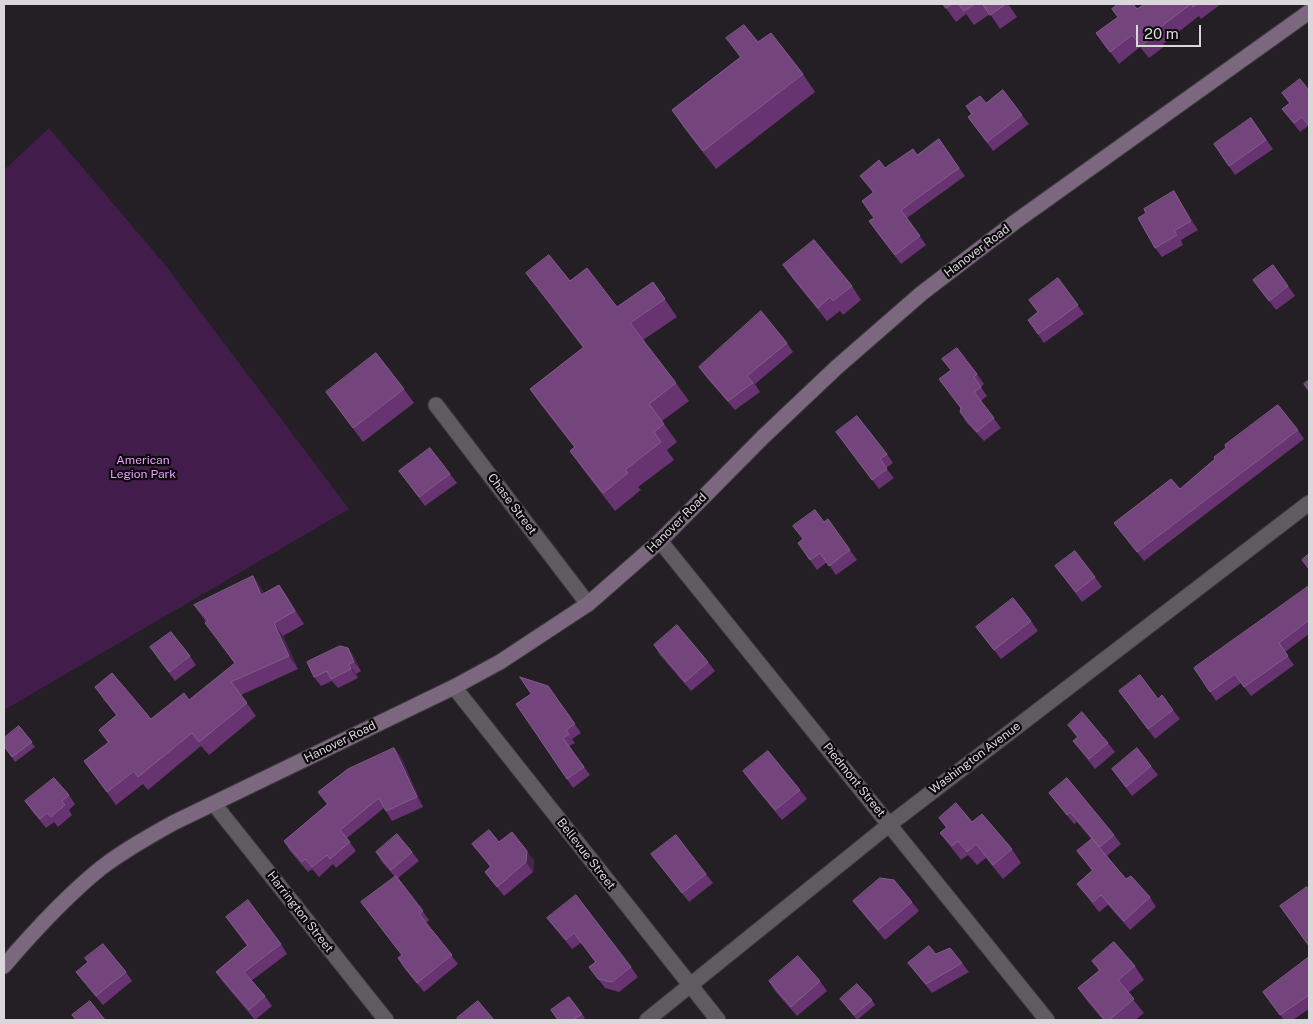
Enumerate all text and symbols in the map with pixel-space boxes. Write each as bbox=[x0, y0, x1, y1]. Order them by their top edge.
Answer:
scale bar bbox=[1138, 15, 1203, 47]
text: 20 m bbox=[1144, 25, 1179, 42]
street label: Hanover Road bbox=[941, 222, 1013, 280]
park label: American Legion Park bbox=[110, 453, 176, 481]
street label: Chase Street bbox=[484, 471, 540, 537]
street label: Hanover Road bbox=[644, 490, 710, 556]
street label: Hanover Road bbox=[302, 718, 378, 766]
street label: Washington Avenue bbox=[927, 719, 1023, 797]
street label: Piedmont Street bbox=[820, 740, 888, 820]
street label: Bellevue Street bbox=[554, 816, 618, 892]
street label: Harrington Street bbox=[264, 869, 336, 955]

